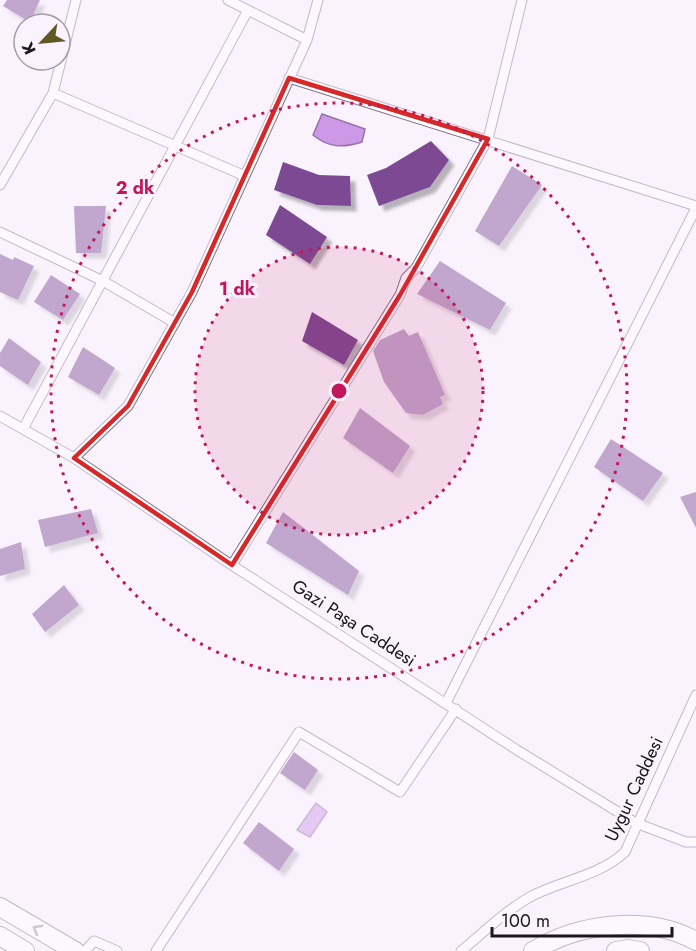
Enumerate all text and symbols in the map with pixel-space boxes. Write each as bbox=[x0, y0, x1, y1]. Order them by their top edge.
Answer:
north arrow bbox=[12, 12, 72, 72]
text: K bbox=[16, 38, 42, 58]
text: 2 dk bbox=[116, 175, 155, 201]
text: 1 dk bbox=[219, 276, 256, 302]
centre of rings bbox=[329, 381, 349, 401]
street label: Gazi Paşa Caddesi bbox=[287, 573, 421, 673]
street label: Uygur Caddesi bbox=[598, 732, 670, 846]
scale bar bbox=[492, 900, 672, 938]
text: 100 m bbox=[501, 908, 550, 934]
one-way arrow bbox=[33, 925, 43, 937]

